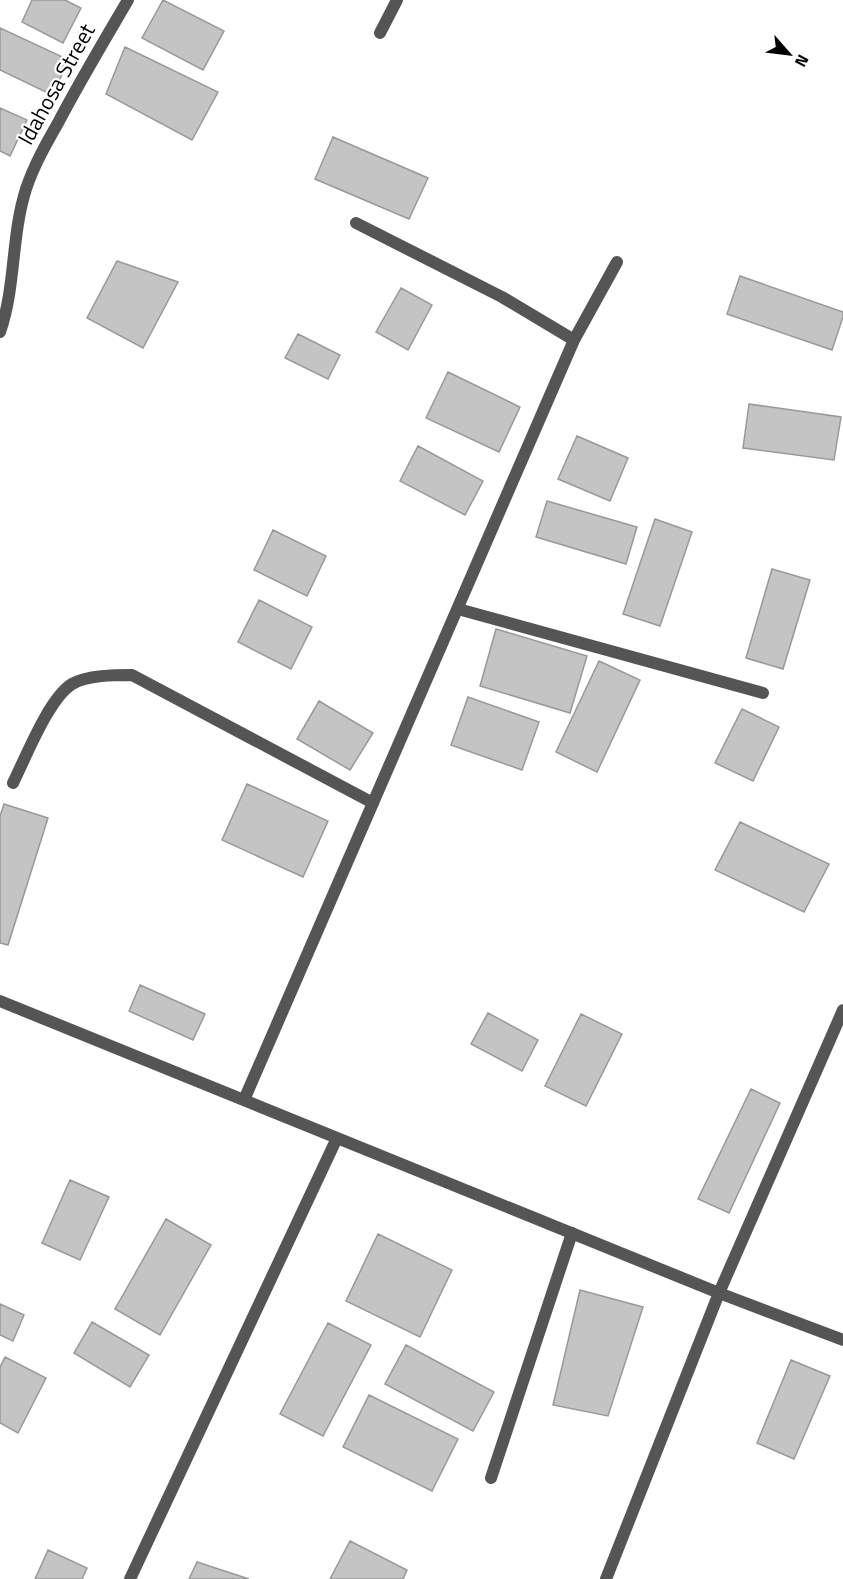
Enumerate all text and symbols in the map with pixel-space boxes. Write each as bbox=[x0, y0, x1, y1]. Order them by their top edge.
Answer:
street label: Idahosa Street bbox=[9, 17, 104, 151]
north arrow bbox=[759, 24, 819, 84]
text: N bbox=[789, 51, 815, 72]

